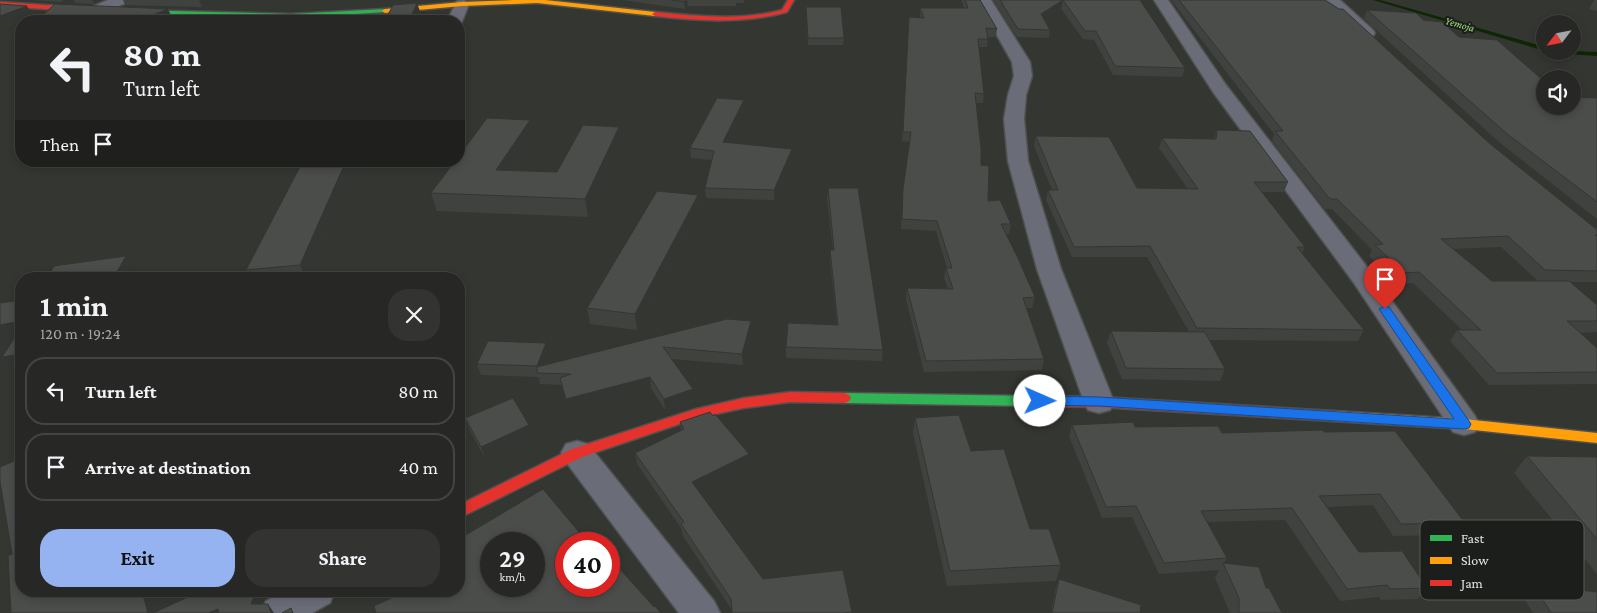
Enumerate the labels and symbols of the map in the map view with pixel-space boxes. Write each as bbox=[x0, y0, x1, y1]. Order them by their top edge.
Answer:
water label: Yemoja bbox=[1444, 14, 1476, 35]
north arrow bbox=[1536, 15, 1581, 60]
pin bbox=[1364, 258, 1406, 309]
position arrow bbox=[1013, 374, 1065, 426]
legend bbox=[1420, 520, 1584, 600]
text: Fast bbox=[1461, 530, 1485, 546]
speed limit sign: 40 bbox=[555, 532, 620, 597]
text: Slow bbox=[1461, 552, 1489, 568]
text: Jam bbox=[1459, 575, 1483, 591]

